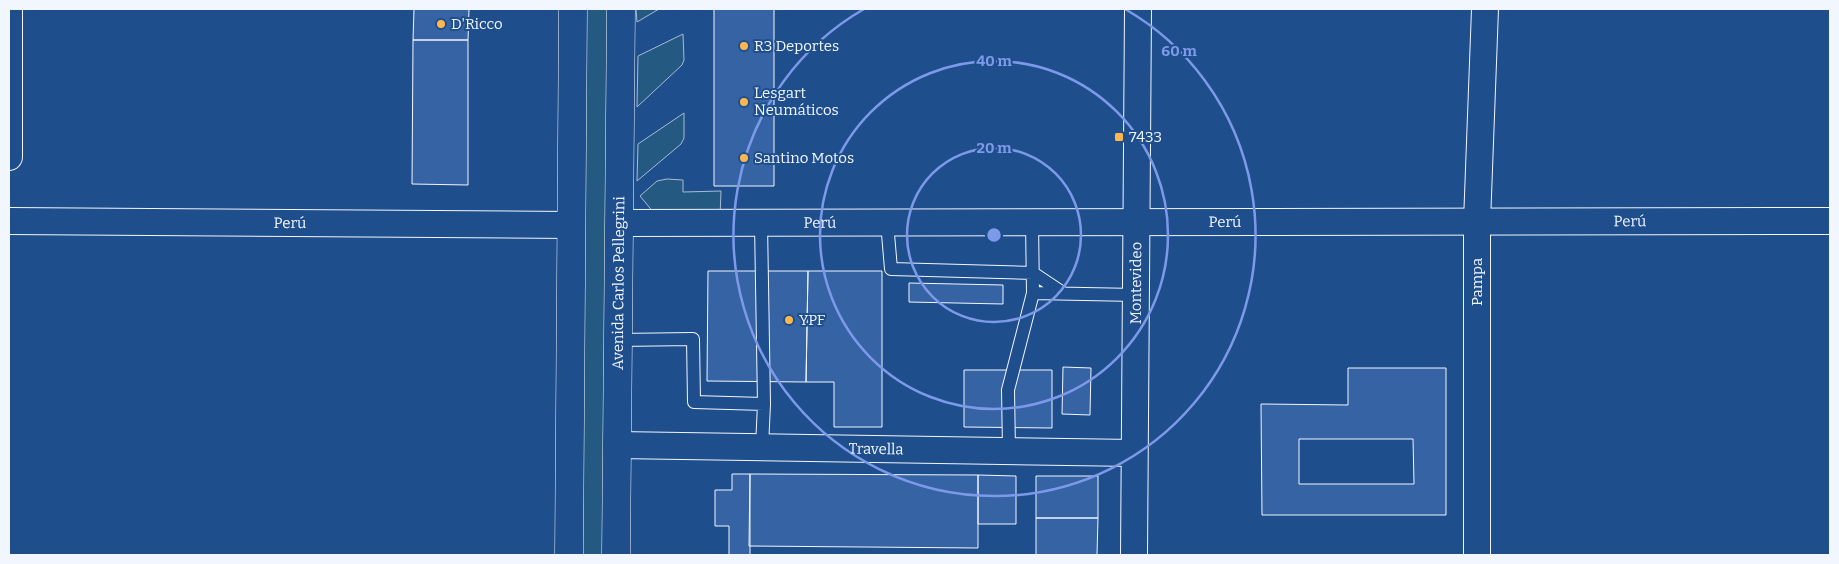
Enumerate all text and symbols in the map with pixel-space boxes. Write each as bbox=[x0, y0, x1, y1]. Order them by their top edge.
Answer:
place label: D'Ricco bbox=[451, 15, 503, 33]
marker: D'Ricco bbox=[435, 18, 447, 30]
place label: R3 Deportes bbox=[754, 37, 839, 55]
marker: R3 Deportes bbox=[738, 40, 750, 52]
text: 60 m bbox=[1161, 42, 1197, 60]
text: 40 m bbox=[976, 52, 1013, 70]
place label: Lesgart Neumáticos bbox=[754, 84, 839, 119]
marker: Lesgart Neumáticos bbox=[738, 96, 750, 108]
place label: 7433 bbox=[1129, 128, 1162, 146]
marker: 7433 bbox=[1113, 131, 1125, 143]
text: 20 m bbox=[977, 139, 1012, 157]
place label: Santino Motos bbox=[754, 149, 854, 167]
marker: Santino Motos bbox=[738, 152, 750, 164]
street label: Avenida Carlos Pellegrini bbox=[609, 196, 628, 370]
street label: Perú bbox=[1614, 212, 1646, 230]
street label: Perú bbox=[1209, 213, 1241, 231]
street label: Perú bbox=[274, 214, 306, 232]
street label: Perú bbox=[804, 214, 836, 232]
centre of rings bbox=[985, 226, 1003, 244]
street label: Montevideo bbox=[1127, 242, 1145, 324]
street label: Pampa bbox=[1468, 258, 1486, 306]
place label: YPF bbox=[799, 311, 826, 329]
marker: YPF bbox=[783, 314, 795, 326]
street label: Travella bbox=[848, 440, 904, 458]

